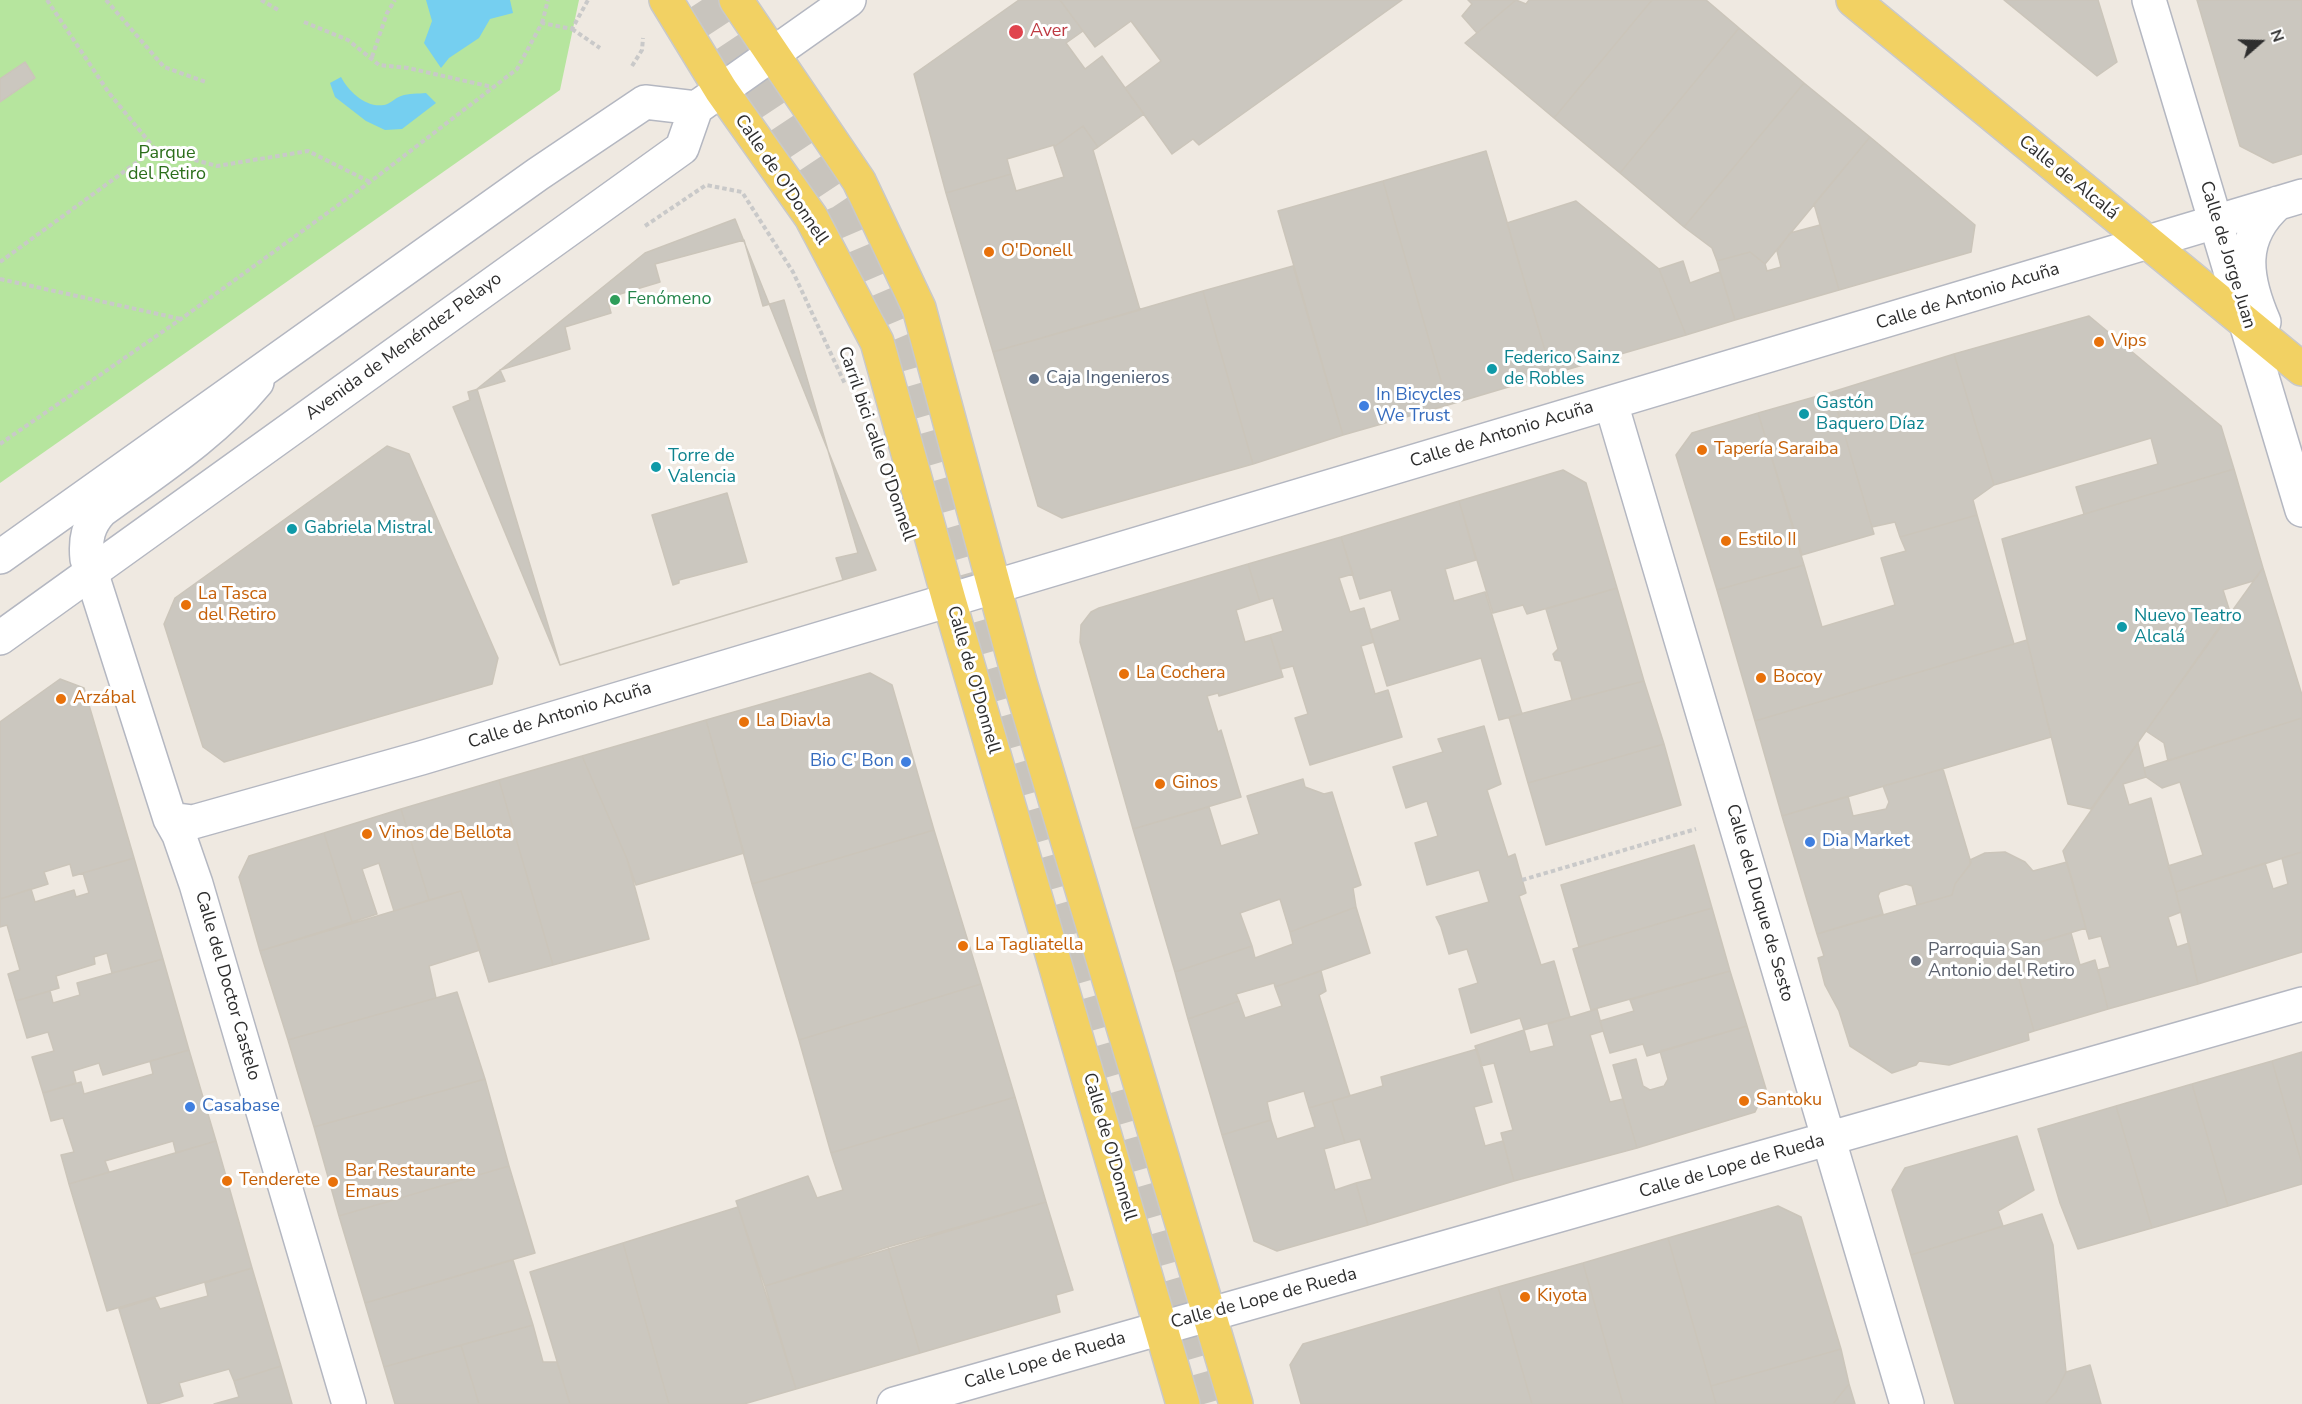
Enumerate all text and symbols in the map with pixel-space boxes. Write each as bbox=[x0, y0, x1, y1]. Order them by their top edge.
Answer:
north arrow bbox=[2230, 12, 2290, 72]
place label: Aver bbox=[1030, 21, 1068, 43]
marker: Aver bbox=[1007, 23, 1025, 41]
text: N bbox=[2265, 26, 2289, 45]
street label: Calle de O'Donnell bbox=[729, 111, 833, 249]
street label: Calle de Alcalá bbox=[2014, 131, 2122, 225]
park label: Parque del Retiro bbox=[128, 143, 206, 186]
street label: Calle de Jorge Juan bbox=[2194, 178, 2260, 332]
place label: O'Donell bbox=[1001, 241, 1073, 263]
marker: O'Donell bbox=[982, 245, 996, 259]
street label: Calle de Antonio Acuña bbox=[1874, 259, 2062, 335]
street label: Avenida de Menéndez Pelayo bbox=[302, 268, 506, 426]
place label: Fenómeno bbox=[627, 289, 712, 311]
marker: Fenómeno bbox=[608, 293, 622, 307]
place label: Vips bbox=[2111, 331, 2147, 353]
marker: Vips bbox=[2092, 335, 2106, 349]
street label: Carril bici calle O'Donnell bbox=[832, 344, 920, 544]
place label: Federico Sainz de Robles bbox=[1504, 348, 1620, 391]
marker: Federico Sainz de Robles bbox=[1485, 362, 1499, 376]
place label: Caja Ingenieros bbox=[1046, 368, 1170, 390]
marker: Caja Ingenieros bbox=[1027, 372, 1041, 386]
place label: In Bicycles We Trust bbox=[1376, 385, 1461, 428]
place label: Gastón Baquero Díaz bbox=[1816, 393, 1924, 436]
street label: Calle de Antonio Acuña bbox=[1408, 397, 1596, 473]
marker: In Bicycles We Trust bbox=[1357, 399, 1371, 413]
marker: Gastón Baquero Díaz bbox=[1797, 407, 1811, 421]
place label: Tapería Saraiba bbox=[1714, 439, 1839, 461]
marker: Tapería Saraiba bbox=[1695, 443, 1709, 457]
place label: Torre de Valencia bbox=[668, 446, 736, 488]
marker: Torre de Valencia bbox=[649, 460, 663, 474]
place label: Gabriela Mistral bbox=[304, 518, 432, 540]
marker: Gabriela Mistral bbox=[285, 522, 299, 536]
place label: Estilo II bbox=[1738, 530, 1796, 552]
marker: Estilo II bbox=[1719, 534, 1733, 548]
place label: La Tasca del Retiro bbox=[198, 584, 276, 626]
marker: La Tasca del Retiro bbox=[179, 598, 193, 612]
street label: Calle de O'Donnell bbox=[942, 604, 1004, 756]
place label: Nuevo Teatro Alcalá bbox=[2134, 606, 2242, 648]
marker: Nuevo Teatro Alcalá bbox=[2115, 620, 2129, 634]
place label: La Cochera bbox=[1136, 663, 1225, 685]
marker: La Cochera bbox=[1117, 667, 1131, 681]
place label: Bocoy bbox=[1773, 667, 1822, 689]
marker: Bocoy bbox=[1754, 671, 1768, 685]
street label: Calle de Antonio Acuña bbox=[466, 678, 654, 754]
place label: Arzábal bbox=[73, 688, 136, 710]
marker: Arzábal bbox=[54, 692, 68, 706]
place label: La Diavla bbox=[756, 711, 831, 733]
marker: La Diavla bbox=[737, 715, 751, 729]
place label: Bio C' Bon bbox=[810, 751, 894, 773]
marker: Bio C' Bon bbox=[899, 755, 913, 769]
place label: Ginos bbox=[1172, 773, 1218, 795]
marker: Ginos bbox=[1153, 777, 1167, 791]
street label: Calle del Duque de Sesto bbox=[1720, 802, 1798, 1004]
place label: Vinos de Bellota bbox=[379, 823, 512, 845]
marker: Vinos de Bellota bbox=[360, 827, 374, 841]
place label: Dia Market bbox=[1822, 831, 1910, 853]
marker: Dia Market bbox=[1803, 835, 1817, 849]
street label: Calle del Doctor Castelo bbox=[190, 889, 264, 1083]
place label: La Tagliatella bbox=[975, 935, 1084, 957]
marker: La Tagliatella bbox=[956, 939, 970, 953]
place label: Parroquia San Antonio del Retiro bbox=[1928, 940, 2075, 982]
marker: Parroquia San Antonio del Retiro bbox=[1909, 954, 1923, 968]
street label: Calle de O'Donnell bbox=[1078, 1071, 1140, 1223]
place label: Santoku bbox=[1756, 1090, 1822, 1112]
marker: Santoku bbox=[1737, 1094, 1751, 1108]
place label: Casabase bbox=[202, 1096, 280, 1118]
marker: Casabase bbox=[183, 1100, 197, 1114]
street label: Calle de Lope de Rueda bbox=[1637, 1130, 1827, 1204]
place label: Bar Restaurante Emaus bbox=[345, 1161, 476, 1204]
place label: Tenderete bbox=[239, 1170, 320, 1192]
marker: Tenderete bbox=[220, 1174, 234, 1188]
marker: Bar Restaurante Emaus bbox=[326, 1175, 340, 1189]
street label: Calle de Lope de Rueda bbox=[1169, 1264, 1359, 1334]
place label: Kiyota bbox=[1537, 1286, 1587, 1308]
marker: Kiyota bbox=[1518, 1290, 1532, 1304]
street label: Calle Lope de Rueda bbox=[962, 1328, 1128, 1394]

